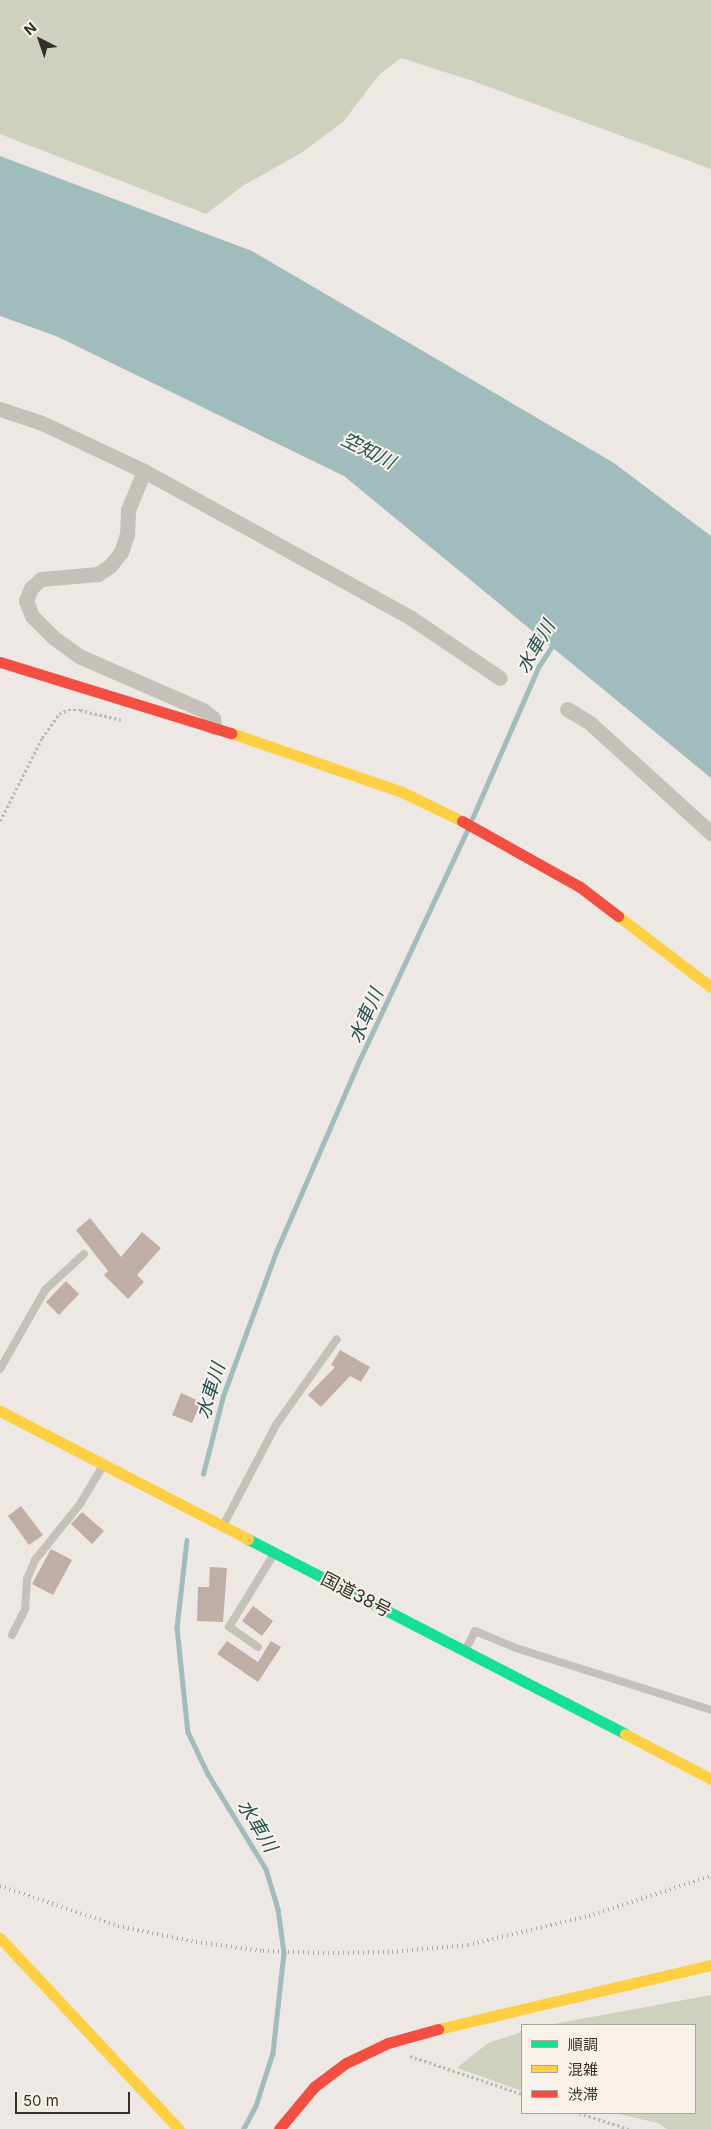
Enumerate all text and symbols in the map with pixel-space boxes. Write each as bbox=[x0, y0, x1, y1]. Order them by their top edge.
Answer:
north arrow bbox=[15, 15, 65, 65]
text: N bbox=[20, 18, 39, 38]
water label: 空知川 bbox=[337, 428, 399, 474]
water label: 水車川 bbox=[512, 617, 560, 677]
water label: 水車川 bbox=[344, 985, 388, 1047]
water label: 水車川 bbox=[192, 1360, 230, 1422]
street label: 国道38号 bbox=[317, 1568, 395, 1622]
water label: 水車川 bbox=[233, 1796, 281, 1856]
legend bbox=[521, 2024, 696, 2114]
text: 順調 bbox=[568, 2035, 598, 2054]
text: 混雑 bbox=[568, 2060, 598, 2079]
scale bar bbox=[18, 2082, 132, 2114]
text: 渋滞 bbox=[568, 2085, 598, 2104]
text: 50 m bbox=[23, 2091, 59, 2110]

